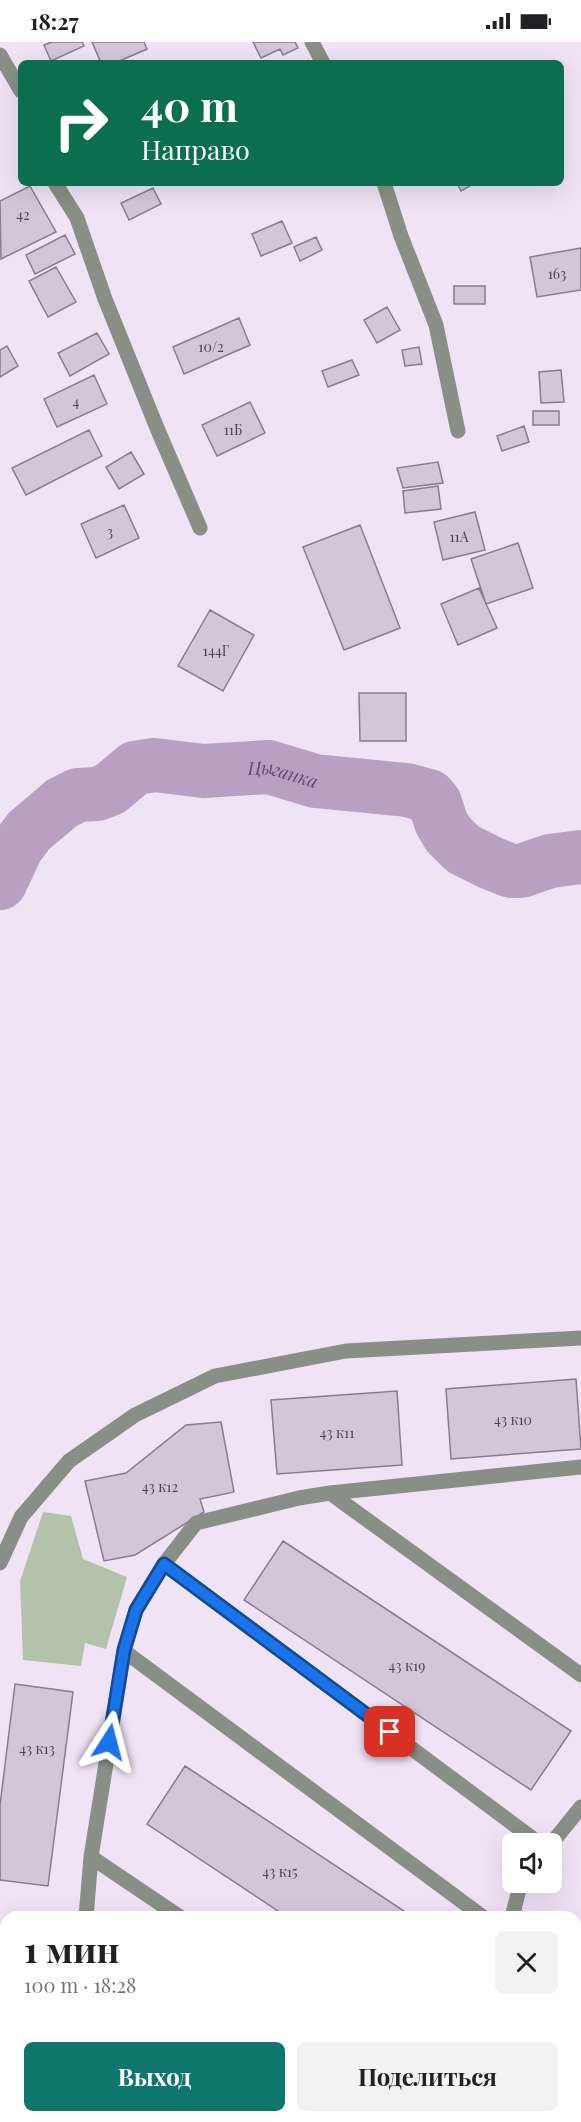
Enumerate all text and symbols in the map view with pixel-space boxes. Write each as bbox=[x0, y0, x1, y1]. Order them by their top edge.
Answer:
text: 18:27 bbox=[30, 6, 79, 36]
text: 40 m bbox=[141, 77, 238, 133]
icon: right bbox=[42, 84, 120, 162]
text: Направо bbox=[141, 131, 250, 167]
house number: 42 bbox=[16, 205, 30, 224]
house number: 163 bbox=[548, 264, 566, 283]
house number: 10/2 bbox=[198, 337, 224, 356]
house number: 4 bbox=[73, 392, 80, 411]
house number: 11Б bbox=[224, 420, 242, 439]
house number: 3 bbox=[107, 522, 113, 541]
house number: 11А bbox=[449, 527, 469, 546]
house number: 144Г bbox=[203, 641, 230, 660]
water label: Цыганка bbox=[246, 755, 321, 793]
house number: 43 к10 bbox=[494, 1410, 532, 1429]
house number: 43 к11 bbox=[320, 1423, 354, 1442]
house number: 43 к12 bbox=[142, 1477, 178, 1496]
house number: 43 к19 bbox=[389, 1656, 425, 1675]
pin bbox=[364, 1706, 415, 1757]
position arrow bbox=[77, 1710, 141, 1774]
icon: arrive bbox=[373, 1715, 406, 1748]
house number: 43 к13 bbox=[19, 1739, 55, 1758]
map controls bbox=[502, 1833, 562, 1893]
button: sound bbox=[502, 1833, 562, 1893]
house number: 43 к15 bbox=[262, 1862, 298, 1881]
text: 1 мин bbox=[24, 1924, 119, 1972]
button: close bbox=[495, 1931, 558, 1994]
text: 100 m · 18:28 bbox=[24, 1971, 136, 1998]
button: Выход bbox=[24, 2042, 285, 2111]
button: Поделиться bbox=[297, 2042, 558, 2111]

